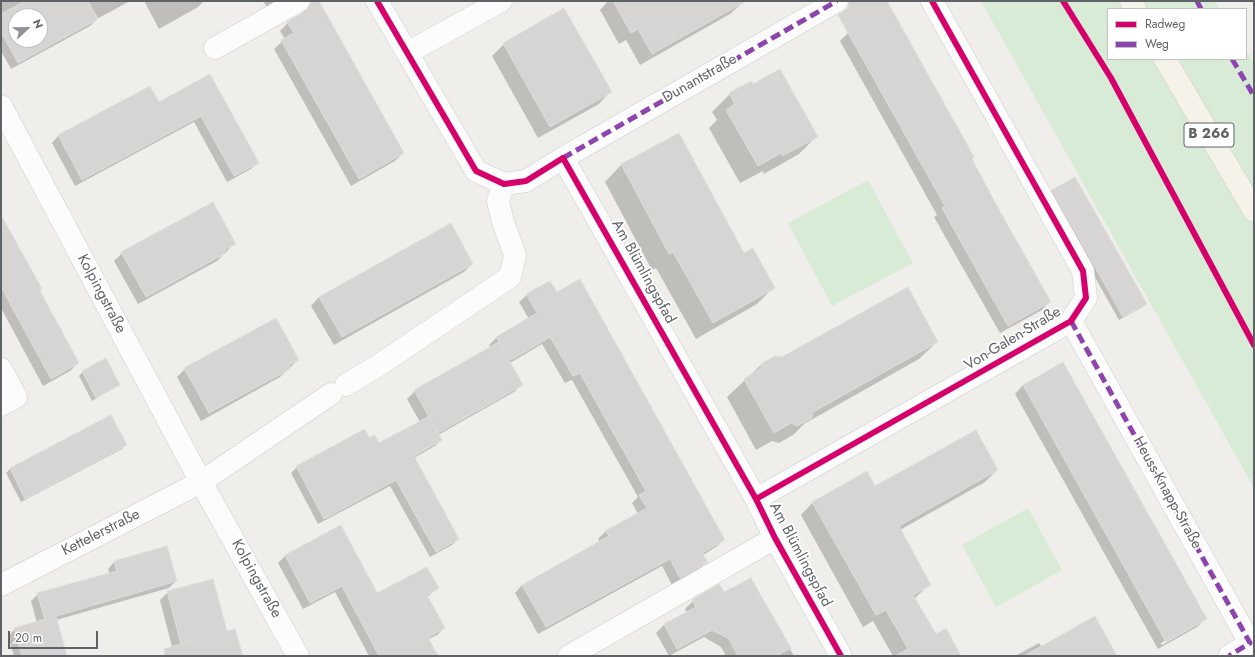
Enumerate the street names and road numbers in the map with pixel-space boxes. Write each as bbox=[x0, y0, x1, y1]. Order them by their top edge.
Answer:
street label: Dunantstraße bbox=[660, 50, 740, 108]
road number: B 266 bbox=[1184, 123, 1234, 147]
street label: Am Blümlingspfad bbox=[607, 217, 679, 327]
street label: Kolpingstraße bbox=[73, 251, 129, 337]
street label: Von-Galen-Straße bbox=[962, 303, 1064, 375]
street label: Heuss-Knapp-Straße bbox=[1129, 434, 1205, 552]
street label: Am Blümlingspfad bbox=[765, 500, 835, 610]
street label: Kettelerstraße bbox=[59, 506, 143, 560]
street label: Kolpingstraße bbox=[227, 537, 285, 621]

